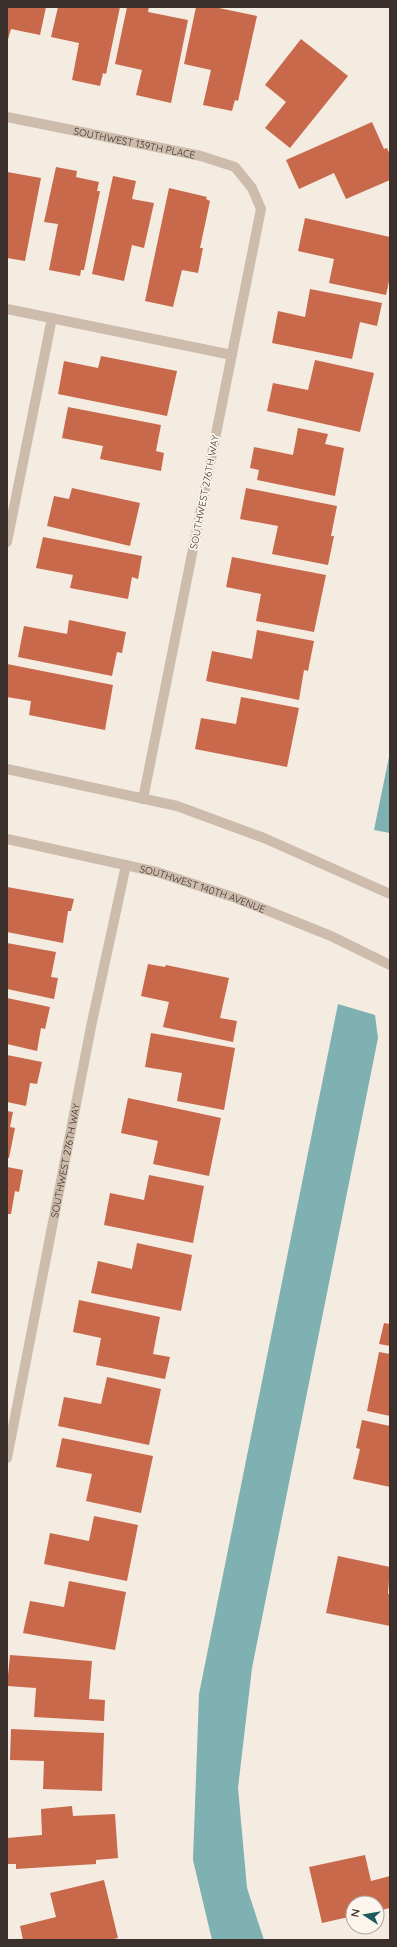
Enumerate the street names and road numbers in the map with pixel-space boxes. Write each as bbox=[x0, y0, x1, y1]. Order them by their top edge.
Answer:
street label: SOUTHWEST 139TH PLACE bbox=[72, 125, 197, 162]
street label: SOUTHWEST 276TH WAY bbox=[187, 434, 222, 550]
street label: SOUTHWEST 140TH AVENUE bbox=[138, 862, 268, 916]
street label: SOUTHWEST 276TH WAY bbox=[48, 1102, 83, 1219]

